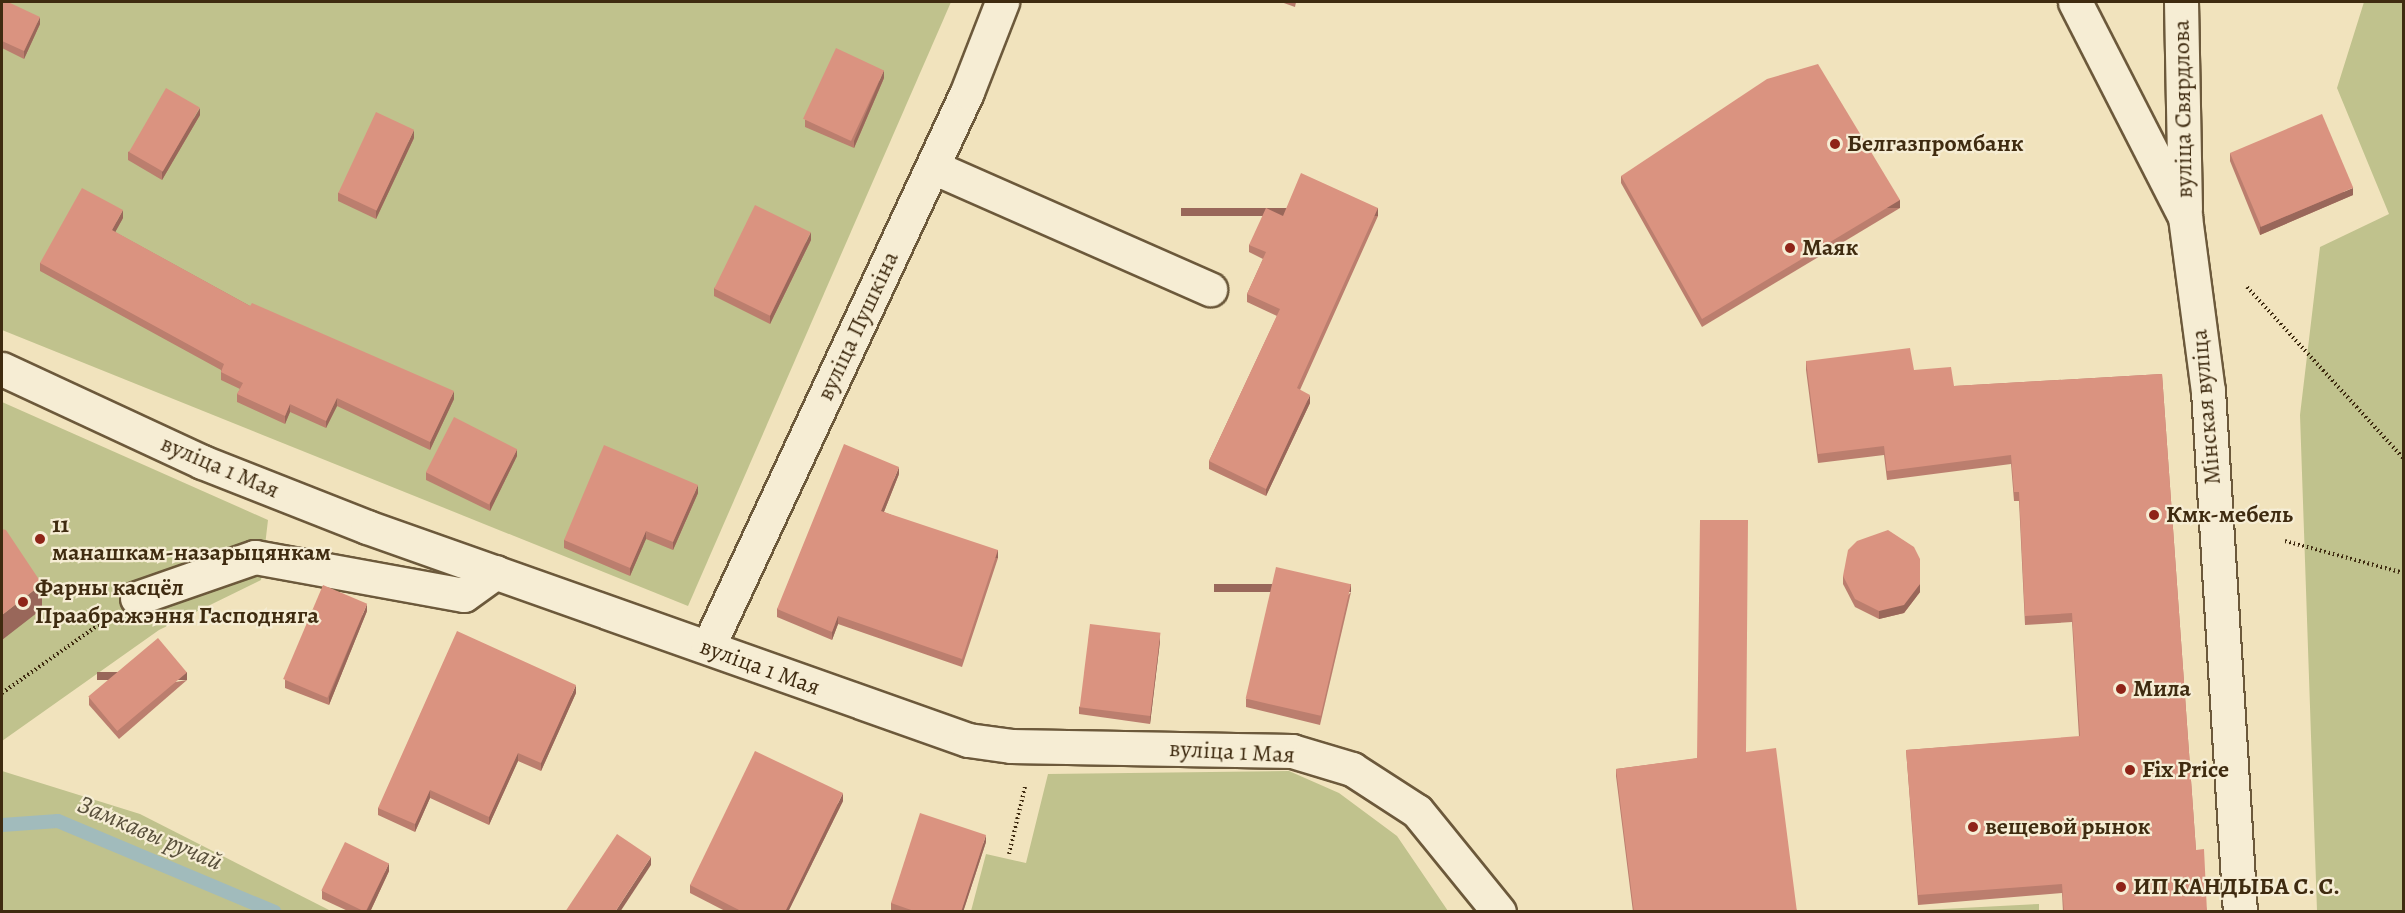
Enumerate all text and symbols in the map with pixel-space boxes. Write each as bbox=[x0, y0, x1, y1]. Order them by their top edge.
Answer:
street label: вуліца Свярдлова bbox=[2167, 19, 2199, 199]
place label: Белгазпромбанк bbox=[1847, 130, 2024, 158]
marker: Белгазпромбанк bbox=[1828, 137, 1842, 151]
place label: Маяк bbox=[1802, 234, 1858, 262]
marker: Маяк bbox=[1783, 241, 1797, 255]
street label: вуліца Пушкіна bbox=[811, 247, 905, 405]
street label: Мінская вуліца bbox=[2185, 328, 2227, 486]
street label: вуліца 1 Мая bbox=[156, 429, 284, 505]
place label: Кмк-мебель bbox=[2166, 501, 2293, 529]
marker: Кмк-мебель bbox=[2147, 508, 2161, 522]
place label: 11 манашкам-назарыцянкам bbox=[52, 511, 331, 567]
marker: 11 манашкам-назарыцянкам bbox=[33, 532, 47, 546]
place label: Фарны касцёл Праабражэння Гасподняга bbox=[35, 574, 319, 630]
marker: Фарны касцёл Праабражэння Гасподняга bbox=[16, 595, 30, 609]
street label: вуліца 1 Мая bbox=[696, 632, 824, 702]
place label: Мила bbox=[2133, 675, 2191, 703]
marker: Мила bbox=[2114, 682, 2128, 696]
street label: вуліца 1 Мая bbox=[1168, 734, 1296, 770]
place label: Fix Price bbox=[2142, 756, 2229, 784]
marker: Fix Price bbox=[2123, 763, 2137, 777]
water label: Замкавы ручай bbox=[73, 788, 227, 878]
place label: вещевой рынок bbox=[1985, 813, 2150, 841]
marker: вещевой рынок bbox=[1966, 820, 1980, 834]
place label: ИП КАНДЫБА С. С. bbox=[2133, 873, 2340, 901]
marker: ИП КАНДЫБА С. С. bbox=[2114, 880, 2128, 894]

